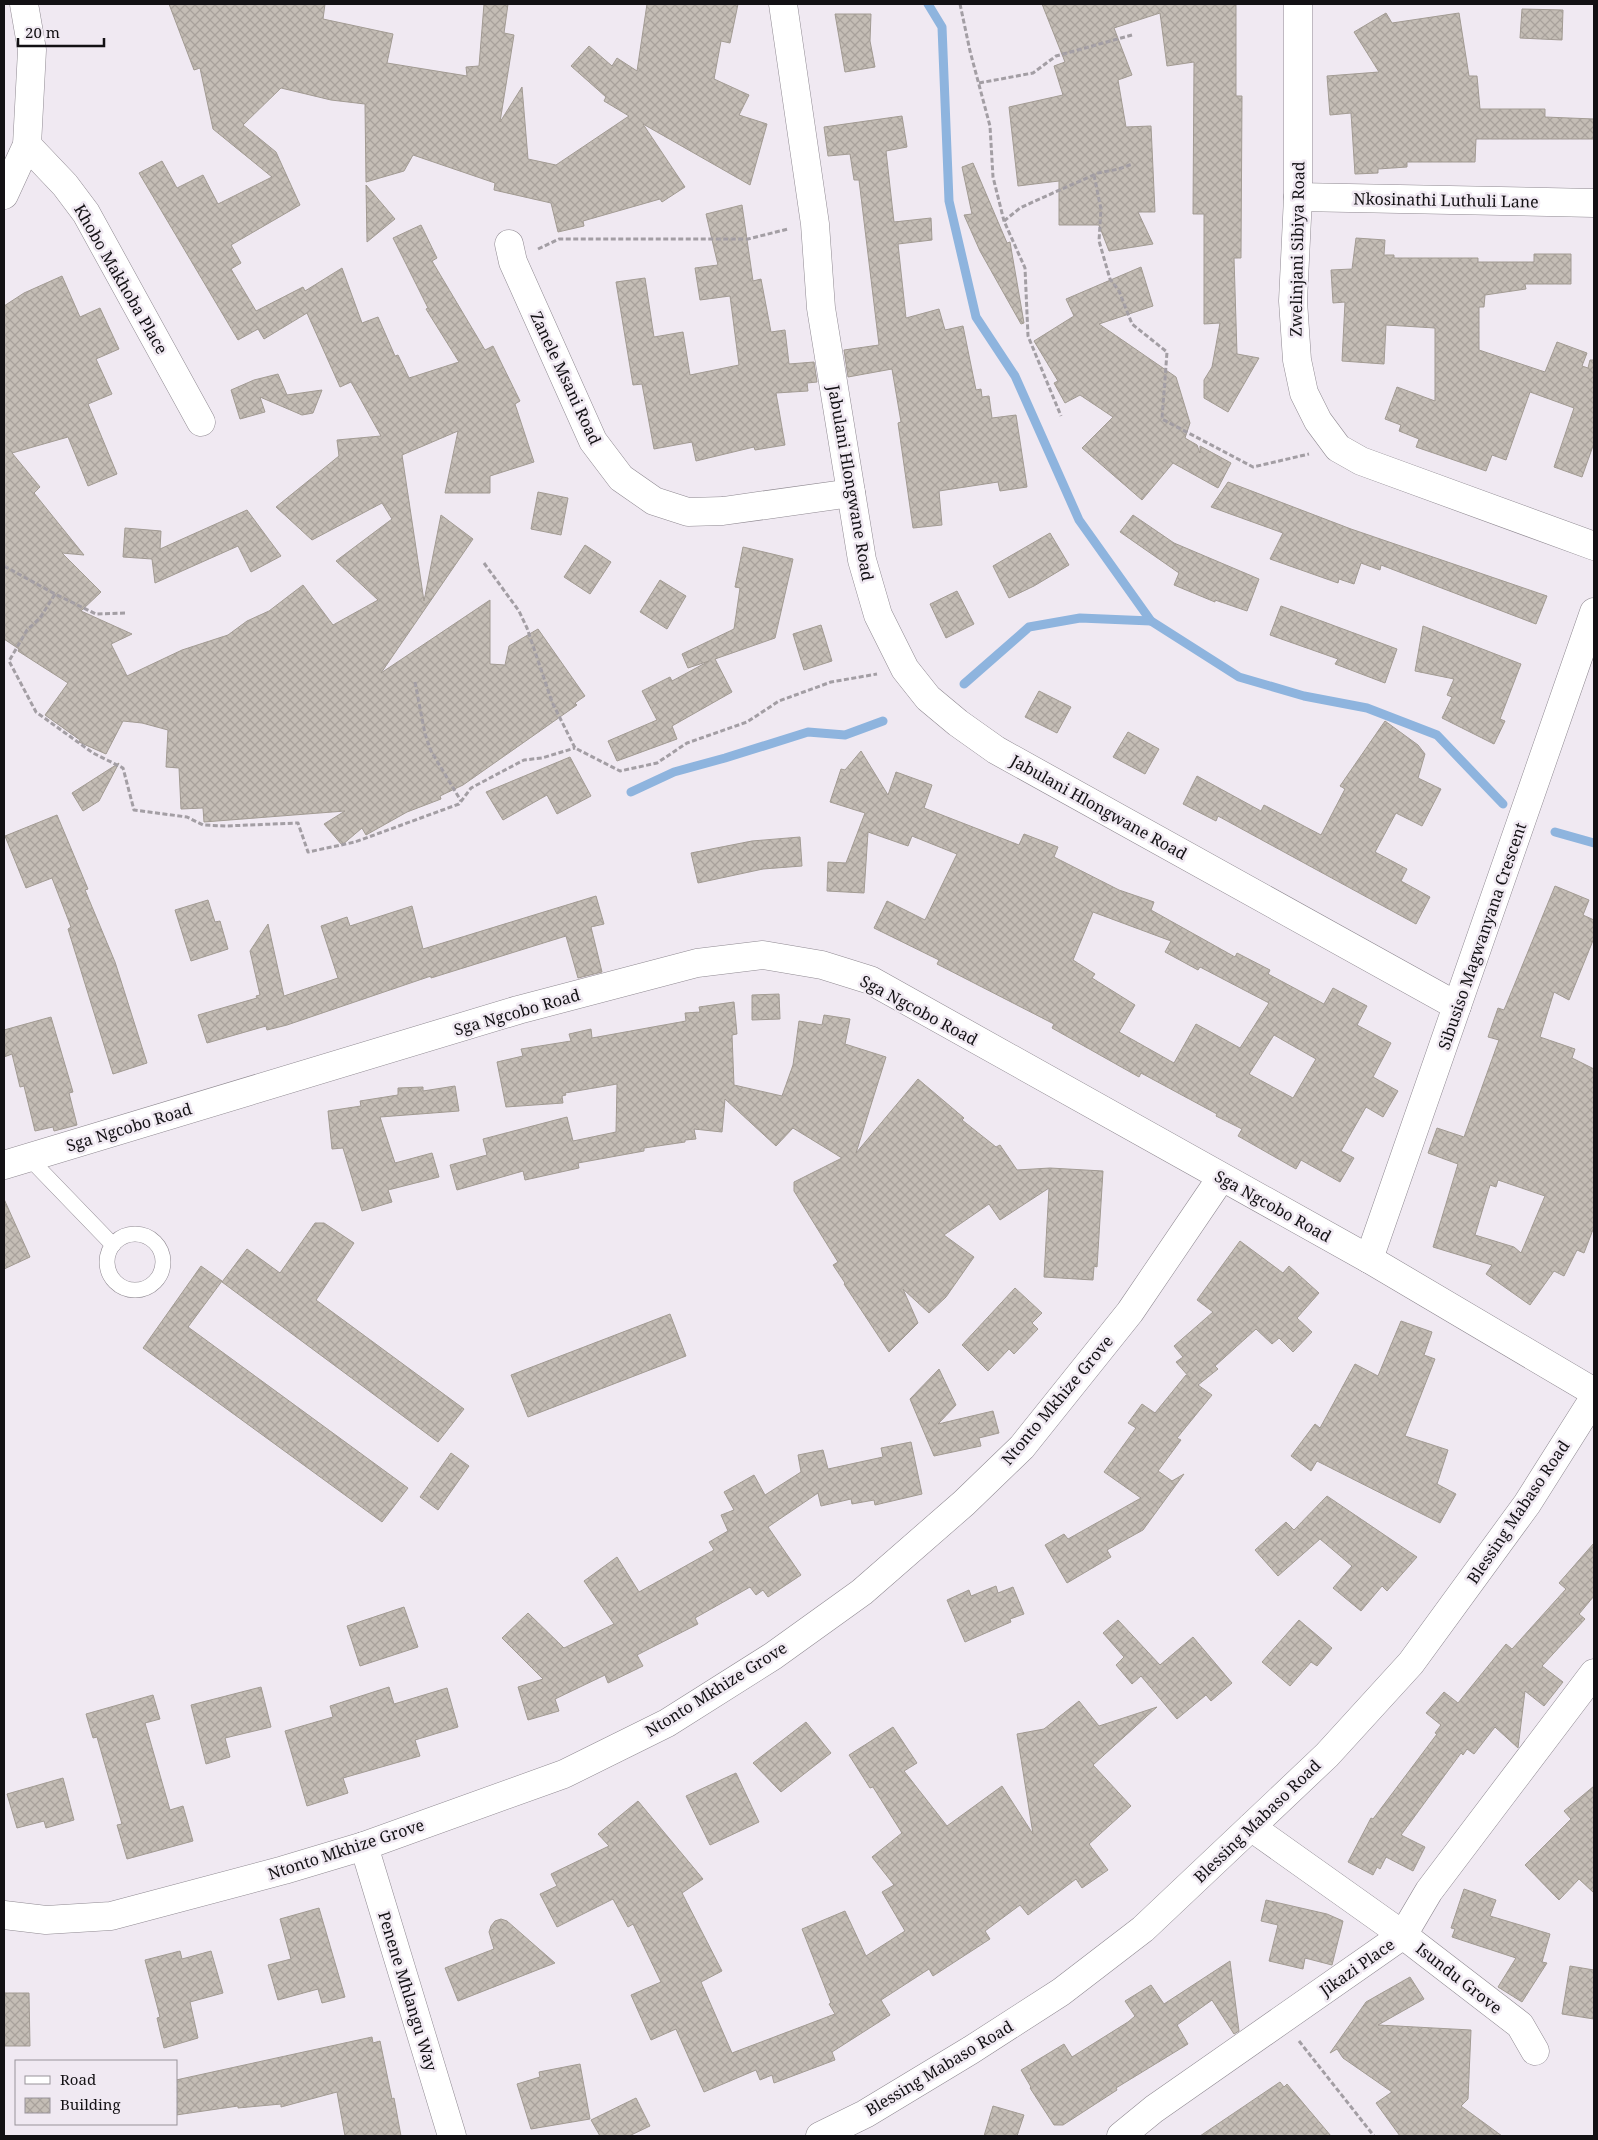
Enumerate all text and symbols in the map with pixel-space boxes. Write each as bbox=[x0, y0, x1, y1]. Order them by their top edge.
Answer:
scale bar bbox=[18, 15, 104, 47]
text: 20 m bbox=[25, 22, 60, 42]
street label: Zwelinjani Sibiya Road bbox=[1284, 161, 1310, 337]
street label: Nkosinathi Luthuli Lane bbox=[1353, 187, 1539, 213]
street label: Khobo Makhoba Place bbox=[69, 200, 173, 358]
street label: Zanele Msani Road bbox=[526, 308, 607, 448]
street label: Jabulani Hlongwane Road bbox=[823, 382, 879, 583]
street label: Jabulani Hlongwane Road bbox=[1006, 749, 1191, 865]
street label: Sibusiso Magwanyana Crescent bbox=[1433, 819, 1531, 1053]
street label: Sga Ngcobo Road bbox=[856, 970, 982, 1050]
street label: Sga Ngcobo Road bbox=[451, 983, 583, 1041]
street label: Sga Ngcobo Road bbox=[64, 1097, 195, 1157]
street label: Sga Ngcobo Road bbox=[1211, 1165, 1335, 1247]
street label: Ntonto Mkhize Grove bbox=[996, 1331, 1118, 1469]
street label: Blessing Mabaso Road bbox=[1462, 1436, 1574, 1588]
street label: Ntonto Mkhize Grove bbox=[641, 1636, 791, 1742]
street label: Blessing Mabaso Road bbox=[1189, 1754, 1325, 1887]
street label: Ntonto Mkhize Grove bbox=[265, 1813, 427, 1885]
street label: Penene Mhlangu Way bbox=[373, 1908, 443, 2074]
street label: Jikazi Place bbox=[1314, 1933, 1399, 2001]
street label: Isundu Grove bbox=[1411, 1937, 1507, 2019]
street label: Blessing Mabaso Road bbox=[861, 2015, 1017, 2121]
legend bbox=[15, 2060, 178, 2125]
text: Road bbox=[60, 2069, 96, 2089]
text: Building bbox=[60, 2094, 121, 2114]

